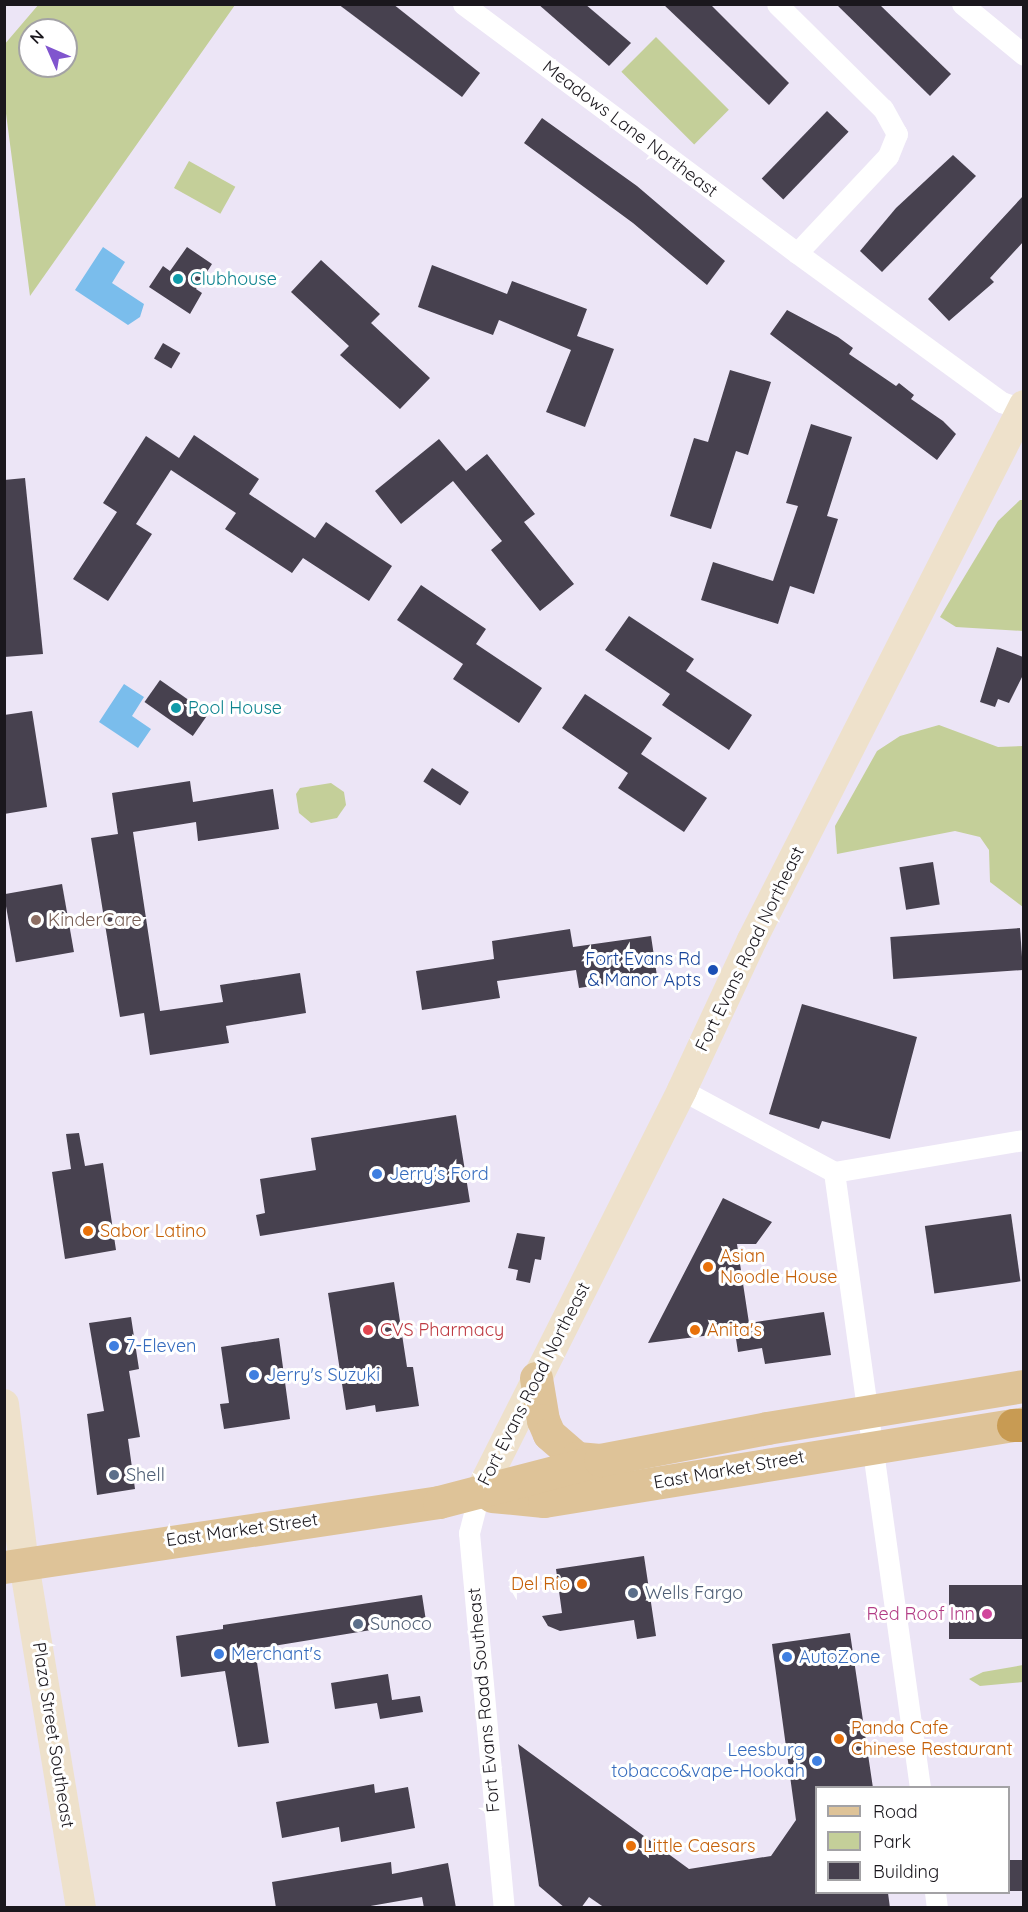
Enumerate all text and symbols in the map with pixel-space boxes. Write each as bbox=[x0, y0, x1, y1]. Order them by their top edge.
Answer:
north arrow bbox=[18, 18, 78, 78]
text: N bbox=[25, 25, 48, 48]
street label: Meadows Lane Northeast bbox=[538, 56, 722, 202]
place label: Clubhouse bbox=[190, 268, 277, 290]
marker: Clubhouse bbox=[171, 272, 185, 286]
place label: Pool House bbox=[188, 697, 282, 719]
marker: Pool House bbox=[169, 701, 183, 715]
street label: Fort Evans Road Northeast bbox=[691, 843, 809, 1055]
place label: KinderCare bbox=[48, 909, 142, 931]
marker: KinderCare bbox=[29, 913, 43, 927]
place label: Fort Evans Rd & Manor Apts bbox=[585, 949, 701, 992]
marker: Fort Evans Rd & Manor Apts bbox=[706, 963, 720, 977]
place label: Jerry's Ford bbox=[389, 1163, 489, 1185]
marker: Jerry's Ford bbox=[370, 1167, 384, 1181]
place label: Sabor Latino bbox=[100, 1220, 206, 1242]
marker: Sabor Latino bbox=[81, 1224, 95, 1238]
place label: Asian Noodle House bbox=[720, 1246, 837, 1288]
marker: Asian Noodle House bbox=[701, 1260, 715, 1274]
street label: Fort Evans Road Northeast bbox=[473, 1279, 595, 1489]
place label: CVS Pharmacy bbox=[380, 1319, 504, 1341]
place label: Anita's bbox=[707, 1319, 762, 1341]
marker: CVS Pharmacy bbox=[361, 1323, 375, 1337]
marker: Anita's bbox=[688, 1323, 702, 1337]
place label: 7-Eleven bbox=[126, 1335, 197, 1357]
marker: 7-Eleven bbox=[107, 1339, 121, 1353]
place label: Jerry's Suzuki bbox=[266, 1364, 380, 1386]
marker: Jerry's Suzuki bbox=[247, 1368, 261, 1382]
street label: East Market Street bbox=[652, 1446, 806, 1494]
place label: Shell bbox=[126, 1464, 165, 1486]
marker: Shell bbox=[107, 1468, 121, 1482]
street label: East Market Street bbox=[165, 1509, 319, 1551]
place label: Del Rio bbox=[511, 1573, 570, 1595]
marker: Del Rio bbox=[575, 1577, 589, 1591]
place label: Wells Fargo bbox=[645, 1582, 743, 1604]
marker: Wells Fargo bbox=[626, 1586, 640, 1600]
street label: Fort Evans Road Southeast bbox=[463, 1587, 505, 1813]
place label: Red Roof Inn bbox=[867, 1603, 975, 1625]
marker: Red Roof Inn bbox=[980, 1607, 994, 1621]
place label: Sunoco bbox=[370, 1613, 432, 1635]
marker: Sunoco bbox=[351, 1617, 365, 1631]
street label: Plaza Street Southeast bbox=[28, 1641, 78, 1829]
place label: Merchant's bbox=[231, 1643, 321, 1665]
place label: AutoZone bbox=[799, 1646, 880, 1668]
marker: Merchant's bbox=[212, 1647, 226, 1661]
marker: AutoZone bbox=[780, 1650, 794, 1664]
place label: Panda Cafe Chinese Restaurant bbox=[851, 1718, 1013, 1760]
marker: Panda Cafe Chinese Restaurant bbox=[832, 1732, 846, 1746]
place label: Leesburg tobacco&vape-Hookah bbox=[611, 1740, 805, 1782]
marker: Leesburg tobacco&vape-Hookah bbox=[810, 1754, 824, 1768]
legend bbox=[815, 1786, 1010, 1894]
text: Road bbox=[873, 1800, 918, 1823]
text: Park bbox=[873, 1830, 911, 1853]
place label: Little Caesars bbox=[643, 1835, 755, 1857]
marker: Little Caesars bbox=[624, 1839, 638, 1853]
text: Building bbox=[873, 1860, 939, 1883]

